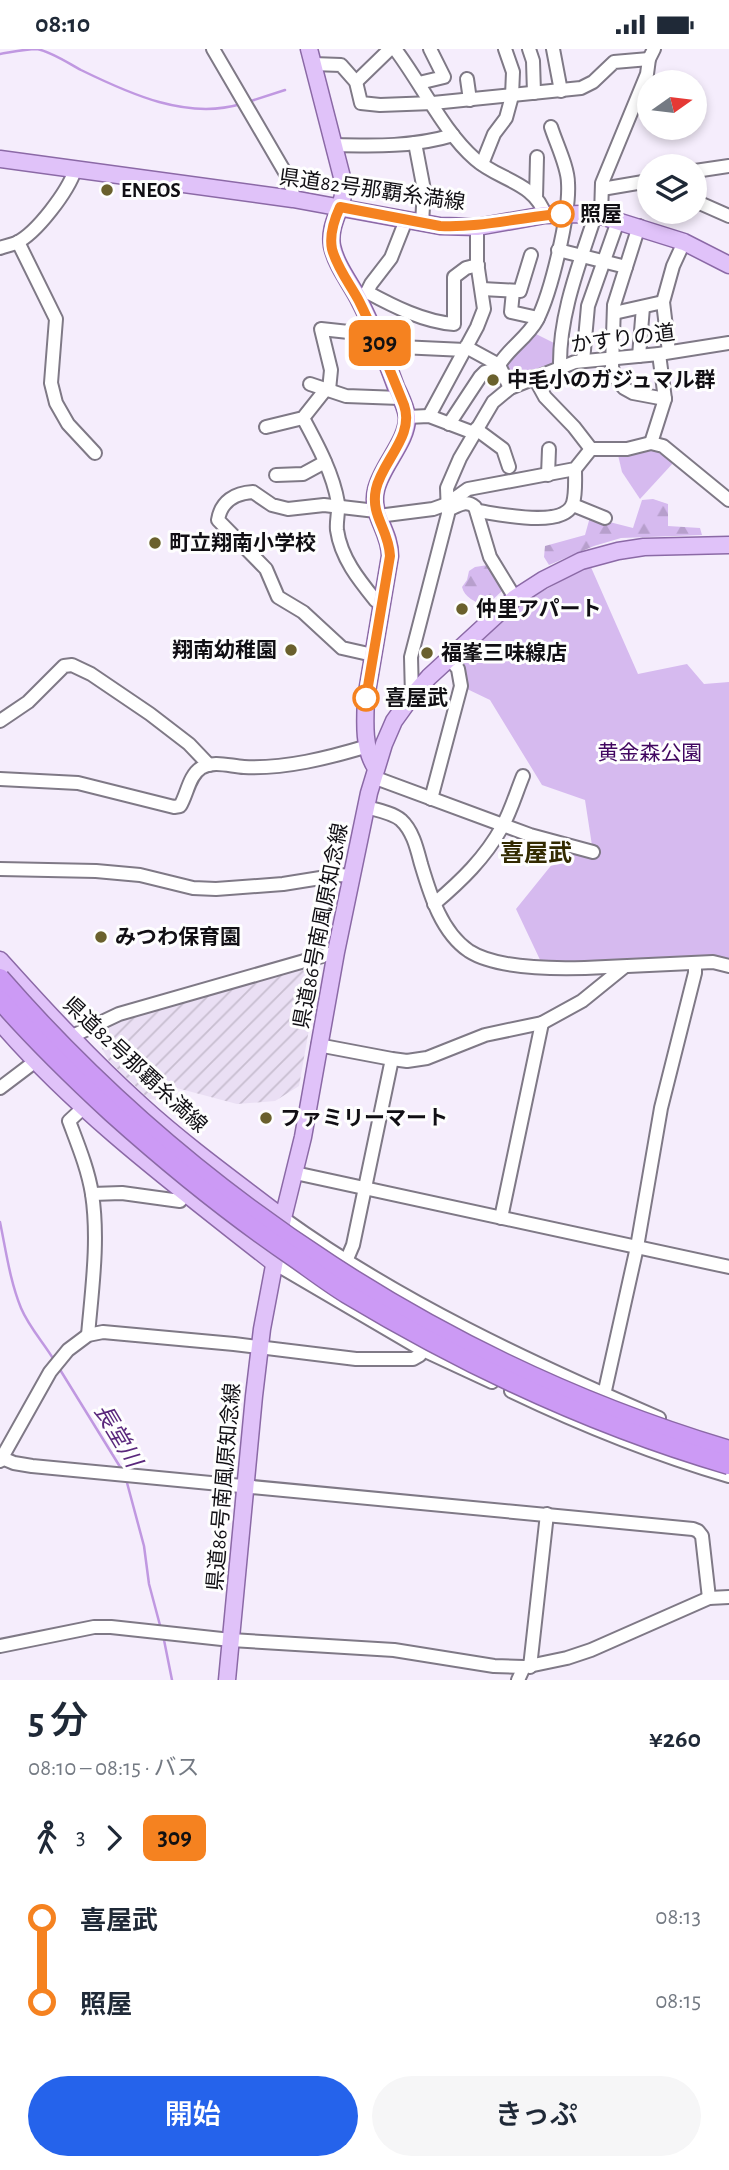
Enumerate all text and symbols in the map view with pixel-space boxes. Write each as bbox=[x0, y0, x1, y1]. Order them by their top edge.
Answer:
text: 08:10 bbox=[35, 11, 90, 37]
north arrow bbox=[637, 70, 707, 140]
map controls bbox=[637, 70, 707, 224]
button: layers bbox=[637, 154, 707, 224]
street label: 県道82号那覇糸満線 bbox=[278, 166, 466, 213]
place label: ENEOS bbox=[121, 180, 181, 201]
marker: ENEOS bbox=[99, 182, 115, 198]
marker: 照屋 bbox=[548, 201, 574, 227]
place label: 照屋 bbox=[580, 203, 622, 225]
line badge: 309 bbox=[340, 320, 420, 366]
street label: かすりの道 bbox=[569, 321, 676, 356]
text: 309 bbox=[363, 331, 397, 355]
place label: 中毛小のガジュマル群 bbox=[507, 368, 716, 391]
marker: 中毛小のガジュマル群 bbox=[485, 372, 501, 388]
place label: 町立翔南小学校 bbox=[169, 532, 316, 554]
marker: 町立翔南小学校 bbox=[147, 535, 163, 551]
place label: 仲里アパート bbox=[476, 597, 602, 620]
marker: 仲里アパート bbox=[454, 601, 470, 617]
place label: 翔南幼稚園 bbox=[172, 639, 277, 661]
place label: 福峯三味線店 bbox=[441, 641, 567, 664]
marker: 翔南幼稚園 bbox=[283, 642, 299, 658]
marker: 福峯三味線店 bbox=[419, 645, 435, 661]
marker: 喜屋武 bbox=[353, 685, 379, 711]
place label: 喜屋武 bbox=[385, 687, 448, 709]
park label: 黄金森公園 bbox=[598, 742, 703, 764]
street label: 県道86号南風原知念線 bbox=[290, 821, 351, 1030]
district label: 喜屋武 bbox=[500, 840, 572, 866]
place label: みつわ保育園 bbox=[115, 926, 241, 948]
marker: みつわ保育園 bbox=[93, 929, 109, 945]
street label: 県道82号那覇糸満線 bbox=[59, 993, 211, 1137]
place label: ファミリーマート bbox=[280, 1108, 448, 1129]
marker: ファミリーマート bbox=[258, 1110, 274, 1126]
street label: 県道86号南風原知念線 bbox=[203, 1382, 244, 1592]
water label: 長堂川 bbox=[89, 1399, 148, 1474]
text: 5 分 bbox=[28, 1703, 88, 1741]
text: ¥260 bbox=[649, 1726, 701, 1752]
text: 08:10 – 08:15 · バス bbox=[28, 1757, 200, 1780]
icon: walk bbox=[28, 1819, 66, 1857]
icon: forward bbox=[95, 1819, 133, 1857]
text: 3 bbox=[76, 1826, 85, 1849]
text: 309 bbox=[157, 1826, 192, 1850]
text: 08:13 bbox=[655, 1906, 701, 1929]
text: 喜屋武 bbox=[80, 1908, 158, 1934]
text: 08:15 bbox=[655, 1990, 701, 2013]
text: 照屋 bbox=[80, 1992, 132, 2018]
button: 開始 bbox=[28, 2076, 358, 2156]
button: きっぷ bbox=[372, 2076, 701, 2156]

